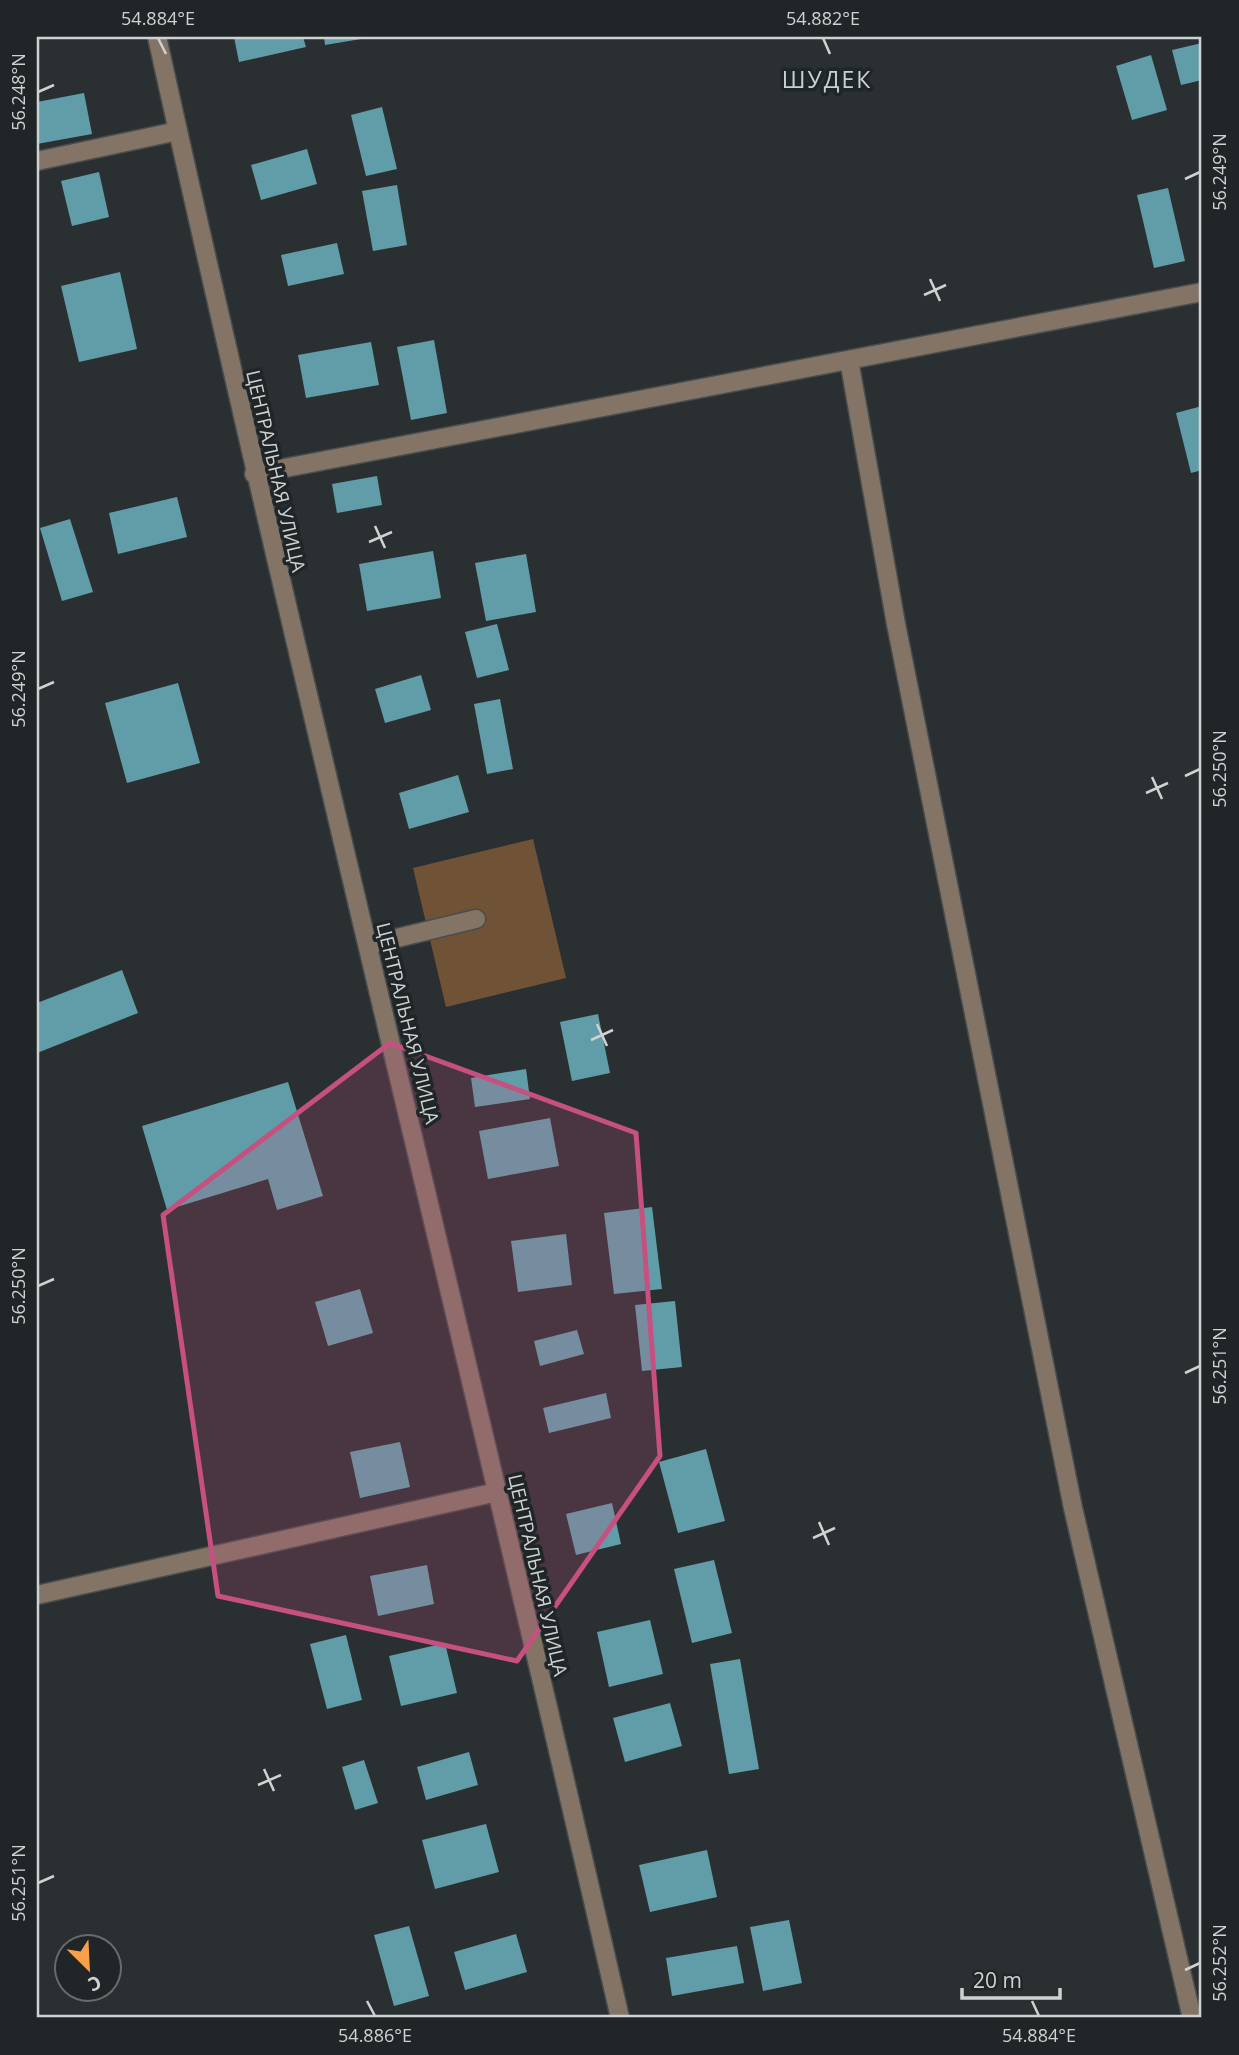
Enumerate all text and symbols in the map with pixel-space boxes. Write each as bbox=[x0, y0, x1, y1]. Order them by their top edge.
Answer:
text: 54.884°E bbox=[121, 6, 195, 30]
text: 54.882°E bbox=[786, 6, 860, 30]
text: 56.248°N bbox=[6, 53, 30, 131]
district label: ШУДЕК bbox=[782, 63, 872, 95]
text: 56.249°N bbox=[1207, 133, 1231, 211]
street label: ЦЕНТРАЛЬНАЯ УЛИЦА bbox=[240, 368, 312, 574]
text: 56.249°N bbox=[6, 650, 30, 728]
text: 56.250°N bbox=[1207, 730, 1231, 808]
street label: ЦЕНТРАЛЬНАЯ УЛИЦА bbox=[370, 920, 446, 1126]
text: 56.250°N bbox=[6, 1247, 30, 1325]
text: 56.251°N bbox=[1207, 1327, 1231, 1405]
street label: ЦЕНТРАЛЬНАЯ УЛИЦА bbox=[502, 1472, 574, 1678]
text: 56.251°N bbox=[6, 1844, 30, 1922]
text: 56.252°N bbox=[1207, 1924, 1231, 2002]
north arrow bbox=[52, 1932, 122, 2002]
scale bar bbox=[962, 1957, 1060, 2001]
text: 20 m bbox=[973, 1966, 1022, 1994]
text: С bbox=[84, 1969, 106, 1998]
text: 54.886°E bbox=[338, 2023, 412, 2047]
text: 54.884°E bbox=[1002, 2023, 1076, 2047]

